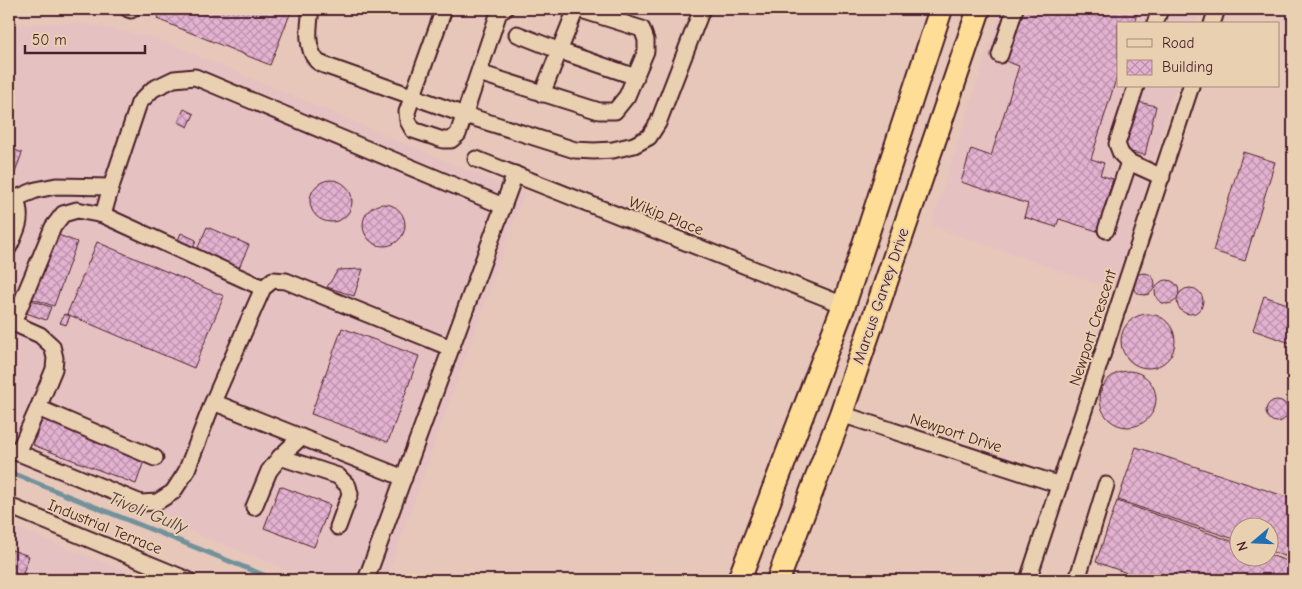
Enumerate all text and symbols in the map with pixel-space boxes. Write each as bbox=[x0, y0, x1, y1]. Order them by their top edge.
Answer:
scale bar bbox=[25, 22, 145, 54]
legend bbox=[1117, 22, 1280, 88]
text: 50 m bbox=[32, 31, 67, 49]
text: Road bbox=[1162, 34, 1194, 52]
text: Building bbox=[1162, 58, 1213, 76]
street label: Wikip Place bbox=[626, 193, 706, 239]
street label: Marcus Garvey Drive bbox=[849, 226, 913, 366]
street label: Newport Crescent bbox=[1066, 267, 1120, 388]
street label: Newport Drive bbox=[908, 410, 1004, 456]
water label: Tivoli Gully bbox=[106, 488, 191, 539]
street label: Industrial Terrace bbox=[45, 496, 165, 558]
north arrow bbox=[1230, 516, 1280, 566]
text: N bbox=[1233, 539, 1252, 553]

